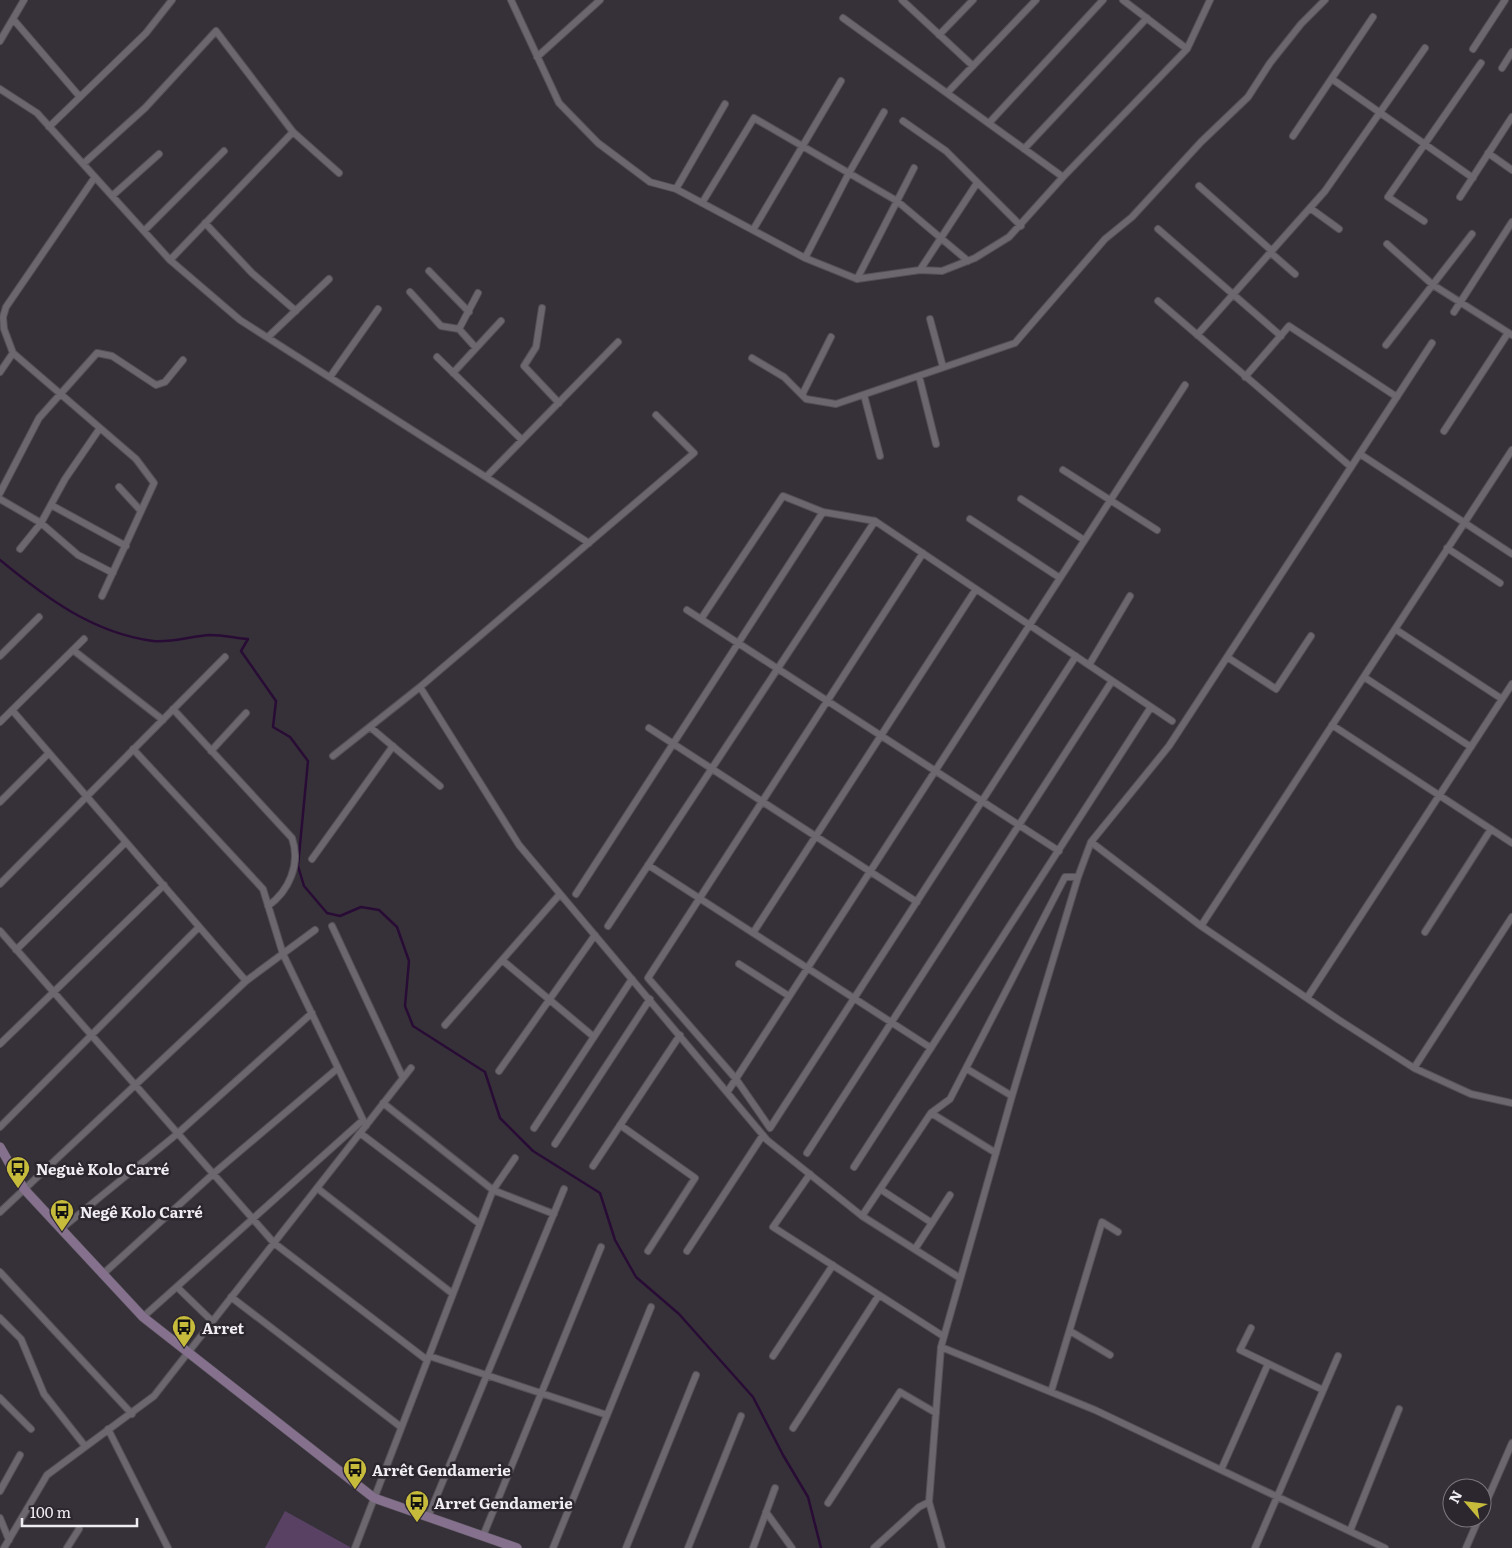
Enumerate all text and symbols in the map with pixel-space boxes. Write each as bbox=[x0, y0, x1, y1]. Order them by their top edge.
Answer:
bus stop icon: Neguè Kolo Carré bbox=[5, 1155, 31, 1189]
place label: Neguè Kolo Carré bbox=[36, 1157, 170, 1180]
bus stop icon: Negê Kolo Carré bbox=[49, 1198, 75, 1232]
place label: Negê Kolo Carré bbox=[80, 1200, 203, 1223]
bus stop icon: Arret bbox=[171, 1314, 197, 1348]
place label: Arret bbox=[202, 1316, 244, 1339]
bus stop icon: Arrêt Gendamerie bbox=[342, 1456, 368, 1490]
place label: Arrêt Gendamerie bbox=[372, 1458, 511, 1481]
north arrow bbox=[1442, 1478, 1492, 1528]
text: N bbox=[1443, 1486, 1466, 1506]
bus stop icon: Arret Gendamerie bbox=[404, 1489, 430, 1523]
place label: Arret Gendamerie bbox=[434, 1491, 573, 1514]
scale bar bbox=[22, 1496, 138, 1528]
text: 100 m bbox=[30, 1500, 71, 1523]

